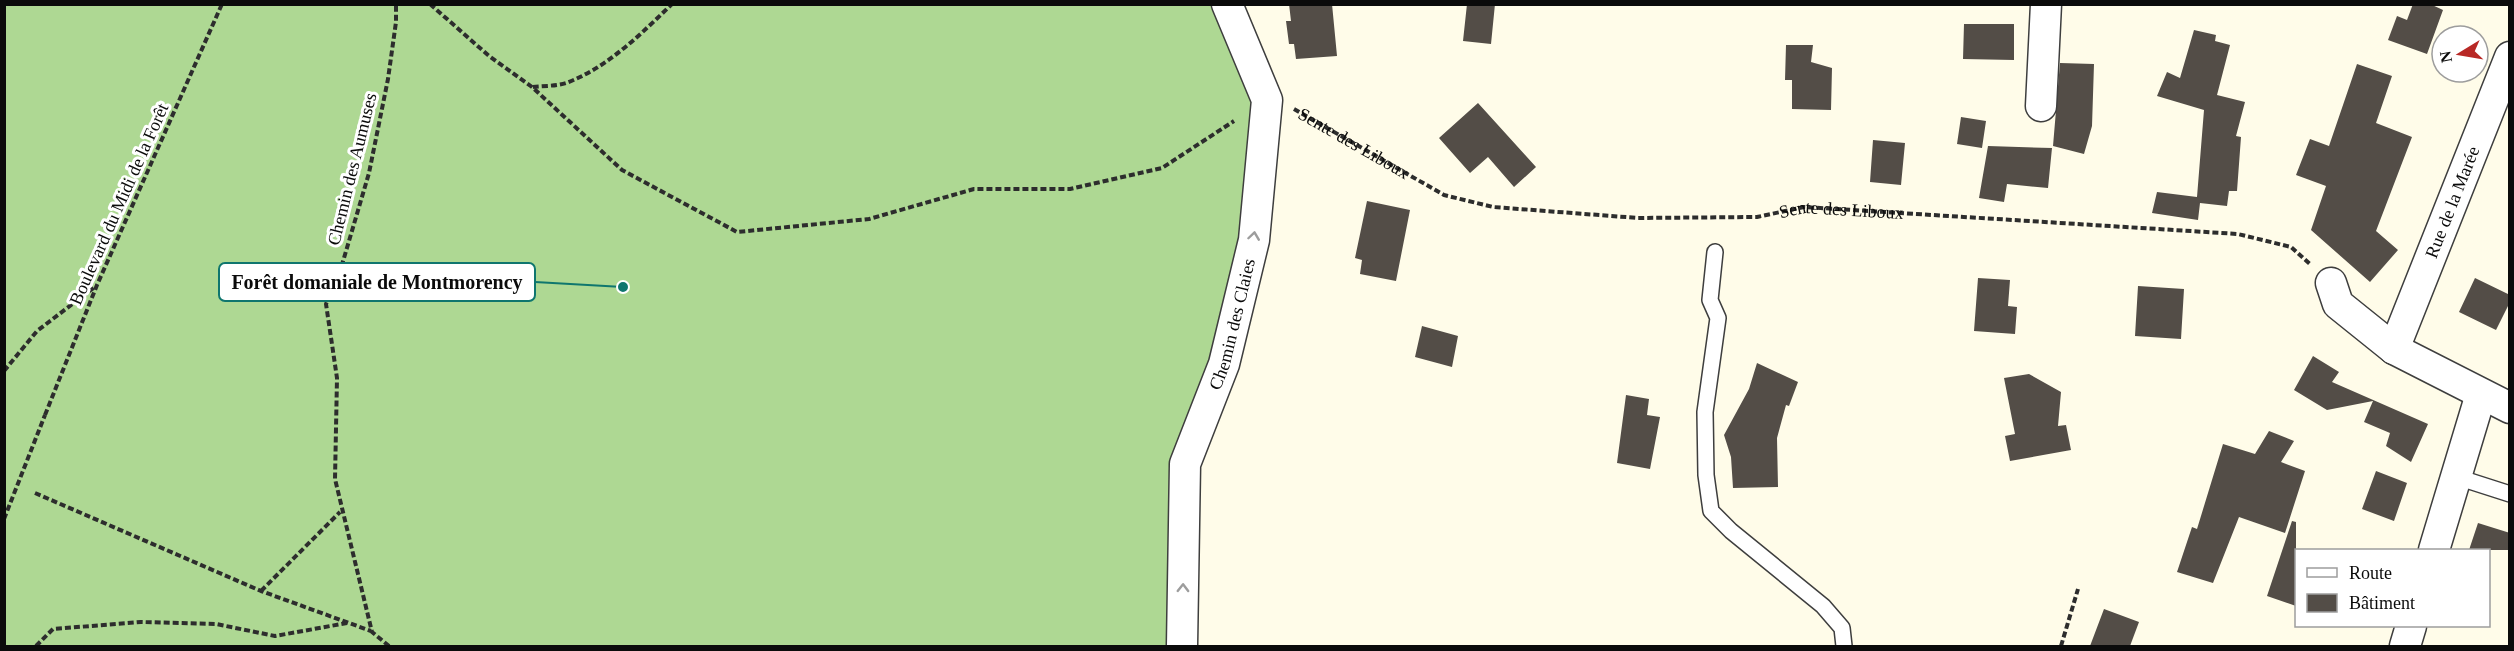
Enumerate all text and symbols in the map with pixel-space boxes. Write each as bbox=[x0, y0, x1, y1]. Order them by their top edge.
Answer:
north arrow bbox=[2430, 24, 2490, 84]
text: N bbox=[2436, 49, 2455, 64]
street label: Chemin des Aumuses bbox=[323, 91, 381, 247]
street label: Boulevard du Midi de la Forêt bbox=[65, 100, 173, 308]
street label: Sente des Liboux bbox=[1295, 104, 1413, 183]
street label: Rue de la Marée bbox=[2421, 143, 2484, 261]
street label: Sente des Liboux bbox=[1777, 197, 1904, 223]
one-way arrow bbox=[1247, 231, 1259, 240]
street label: Chemin des Claies bbox=[1205, 256, 1259, 393]
callout: Forêt domaniale de Montmorency bbox=[219, 263, 535, 301]
text: Forêt domaniale de Montmorency bbox=[231, 271, 523, 294]
legend bbox=[2295, 549, 2490, 627]
text: Route bbox=[2349, 563, 2392, 583]
one-way arrow bbox=[1176, 584, 1189, 593]
text: Bâtiment bbox=[2349, 593, 2415, 613]

